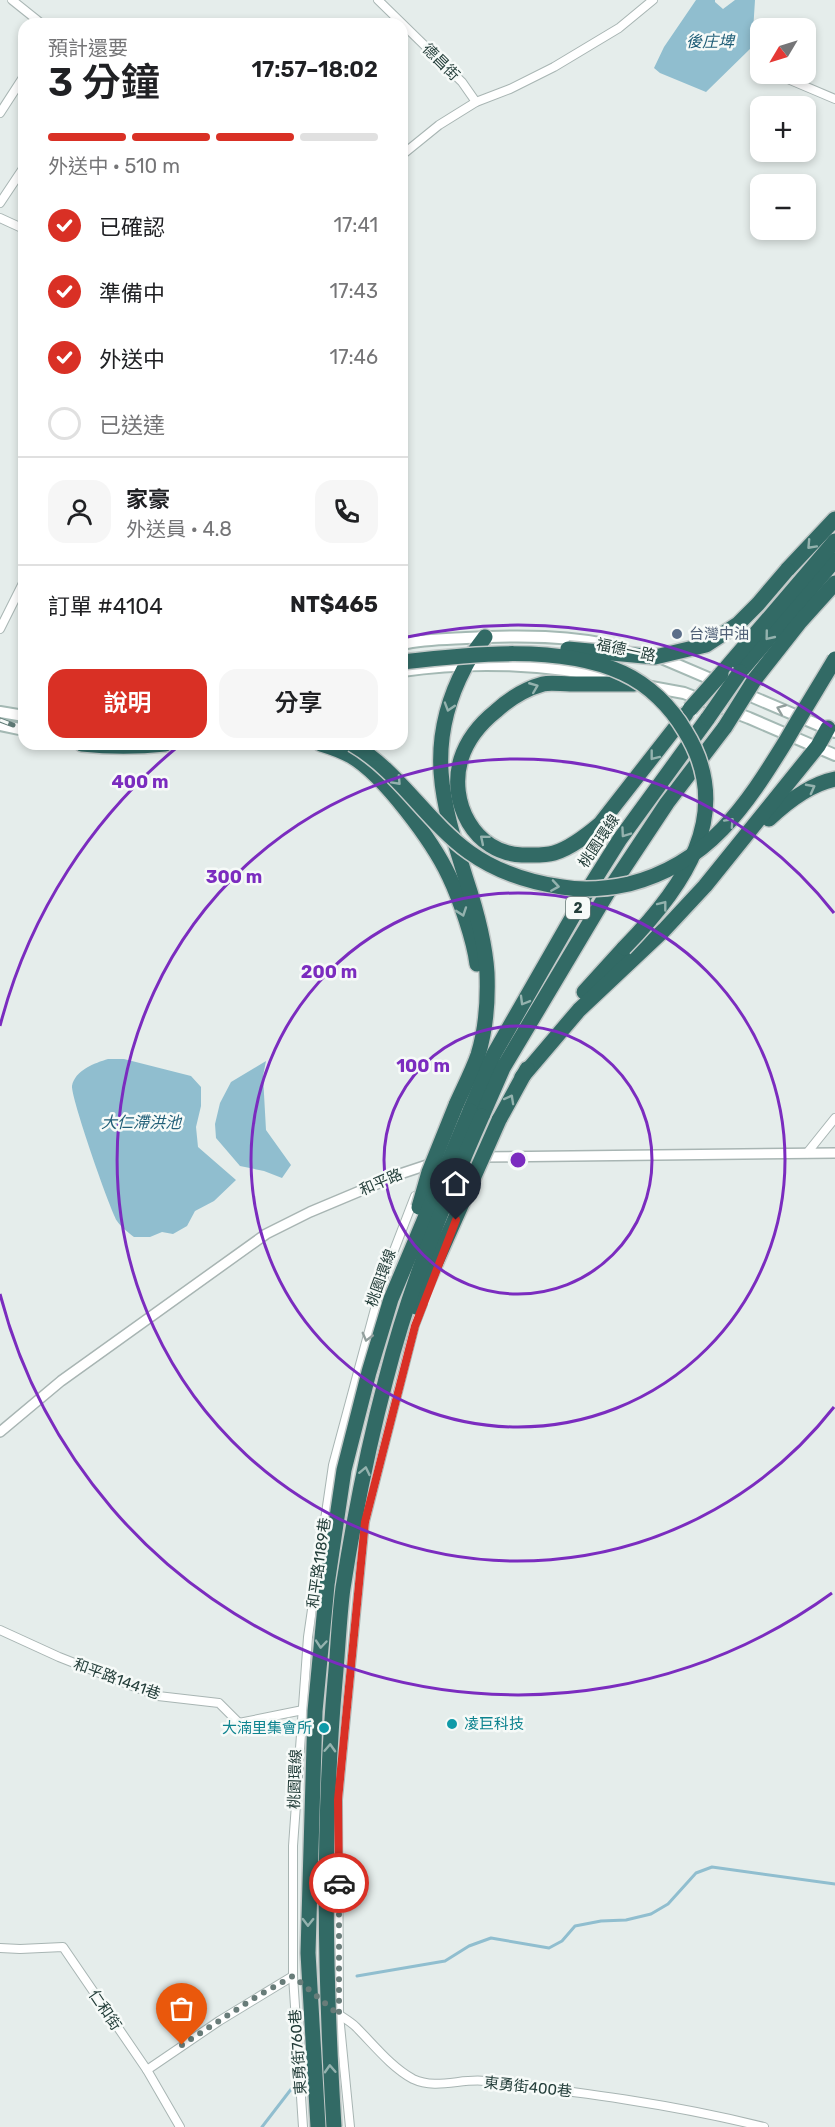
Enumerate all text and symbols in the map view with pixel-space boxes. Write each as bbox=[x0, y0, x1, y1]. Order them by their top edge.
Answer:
north arrow bbox=[750, 18, 816, 84]
map controls bbox=[750, 18, 816, 240]
water label: 後庄埤 bbox=[686, 32, 736, 51]
text: 預計還要 bbox=[48, 36, 128, 60]
street label: 德昌街 bbox=[419, 40, 463, 84]
text: 17:57–18:02 bbox=[251, 56, 378, 83]
text: 3 分鐘 bbox=[48, 60, 160, 106]
button: + bbox=[750, 96, 816, 162]
text: 外送中 · 510 m bbox=[48, 154, 180, 178]
button: − bbox=[750, 174, 816, 240]
icon: check bbox=[48, 209, 81, 242]
text: 17:41 bbox=[333, 213, 378, 237]
text: 已確認 bbox=[99, 214, 165, 241]
icon: check bbox=[48, 275, 81, 308]
text: 17:43 bbox=[330, 279, 378, 303]
text: 準備中 bbox=[99, 280, 165, 307]
icon: check bbox=[48, 341, 81, 374]
text: 17:46 bbox=[330, 345, 378, 369]
text: 外送中 bbox=[99, 346, 165, 373]
text: 已送達 bbox=[99, 412, 165, 439]
button: person bbox=[48, 480, 111, 543]
button: phone bbox=[315, 480, 378, 543]
text: 家豪 bbox=[126, 486, 170, 513]
text: 外送員 · 4.8 bbox=[126, 517, 232, 541]
one-way arrow bbox=[807, 538, 818, 548]
text: NT$465 bbox=[290, 591, 378, 618]
text: 訂單 #4104 bbox=[48, 593, 163, 620]
place label: 台灣中油 bbox=[689, 625, 749, 643]
marker: 台灣中油 bbox=[670, 627, 684, 641]
one-way arrow bbox=[766, 629, 777, 640]
street label: 福德一路 bbox=[595, 635, 657, 665]
button: 說明 bbox=[48, 669, 207, 738]
button: 分享 bbox=[219, 669, 378, 738]
one-way arrow bbox=[528, 682, 539, 694]
one-way arrow bbox=[444, 701, 456, 712]
one-way arrow bbox=[776, 704, 787, 716]
one-way arrow bbox=[650, 749, 661, 760]
text: 400 m bbox=[111, 771, 169, 793]
one-way arrow bbox=[390, 775, 401, 785]
one-way arrow bbox=[805, 784, 815, 795]
street label: 桃園環線 bbox=[575, 811, 623, 871]
one-way arrow bbox=[722, 818, 733, 829]
one-way arrow bbox=[621, 827, 632, 838]
one-way arrow bbox=[480, 836, 491, 847]
text: 300 m bbox=[206, 866, 262, 888]
one-way arrow bbox=[550, 880, 560, 892]
road number: 2 bbox=[566, 897, 590, 919]
one-way arrow bbox=[656, 900, 667, 911]
one-way arrow bbox=[455, 906, 467, 917]
text: 200 m bbox=[301, 961, 357, 983]
one-way arrow bbox=[520, 994, 531, 1005]
text: 100 m bbox=[396, 1055, 450, 1077]
one-way arrow bbox=[503, 1094, 514, 1105]
water label: 大仁滯洪池 bbox=[101, 1113, 183, 1132]
centre of rings bbox=[508, 1150, 528, 1170]
pin bbox=[430, 1158, 481, 1220]
street label: 和平路 bbox=[357, 1165, 405, 1199]
icon: home bbox=[439, 1167, 472, 1200]
street label: 桃園環線 bbox=[362, 1247, 400, 1309]
one-way arrow bbox=[362, 1332, 375, 1342]
one-way arrow bbox=[358, 1467, 371, 1477]
street label: 和平路1189巷 bbox=[304, 1517, 334, 1609]
one-way arrow bbox=[315, 1639, 328, 1648]
street label: 和平路1441巷 bbox=[71, 1655, 163, 1703]
place label: 凌巨科技 bbox=[464, 1715, 524, 1733]
marker: 凌巨科技 bbox=[445, 1717, 459, 1731]
place label: 大湳里集會所 bbox=[222, 1719, 312, 1737]
marker: 大湳里集會所 bbox=[317, 1721, 331, 1735]
one-way arrow bbox=[324, 1743, 337, 1752]
street label: 桃園環線 bbox=[285, 1749, 305, 1809]
courier bbox=[309, 1853, 369, 1913]
icon: car bbox=[323, 1867, 356, 1900]
one-way arrow bbox=[302, 1918, 315, 1927]
pin bbox=[156, 1983, 207, 2045]
street label: 仁和街 bbox=[85, 1986, 125, 2034]
icon: bag bbox=[165, 1992, 198, 2025]
street label: 東勇街760巷 bbox=[286, 2009, 310, 2095]
one-way arrow bbox=[324, 2064, 337, 2073]
street label: 東勇街400巷 bbox=[483, 2073, 573, 2101]

